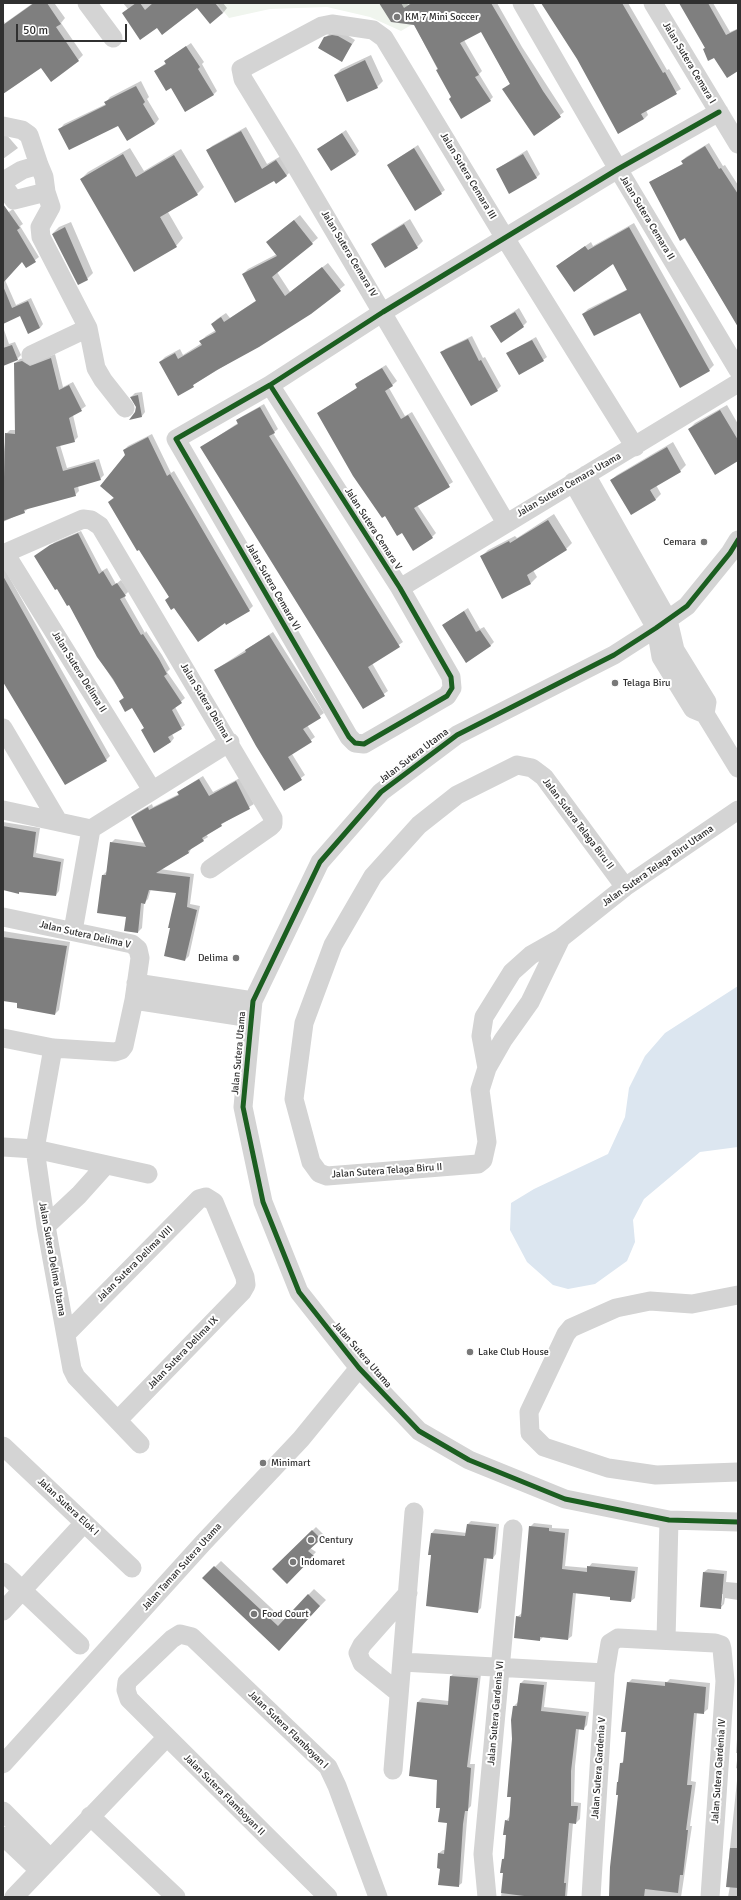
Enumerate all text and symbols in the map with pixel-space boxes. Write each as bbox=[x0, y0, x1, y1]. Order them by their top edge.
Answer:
place label: KM 7 Mini Soccer bbox=[405, 11, 479, 23]
marker: KM 7 Mini Soccer bbox=[392, 12, 402, 22]
scale bar bbox=[18, 16, 129, 42]
street label: Jalan Sutera Cemara I bbox=[660, 20, 718, 106]
text: 50 m bbox=[23, 23, 48, 38]
street label: Jalan Sutera Cemara III bbox=[437, 130, 499, 222]
street label: Jalan Sutera Cemara II bbox=[617, 174, 677, 262]
street label: Jalan Sutera Cemara IV bbox=[318, 209, 380, 299]
street label: Jalan Sutera Cemara Utama bbox=[515, 450, 623, 520]
street label: Jalan Sutera Cemara V bbox=[342, 486, 404, 572]
place label: Cemara bbox=[663, 536, 696, 548]
marker: Cemara bbox=[699, 537, 709, 547]
street label: Jalan Sutera Cemara VI bbox=[243, 541, 303, 633]
street label: Jalan Sutera Delima II bbox=[49, 629, 109, 715]
street label: Jalan Sutera Delima I bbox=[178, 661, 234, 745]
place label: Telaga Biru bbox=[623, 677, 671, 689]
marker: Telaga Biru bbox=[610, 678, 620, 688]
street label: Jalan Sutera Utama bbox=[377, 726, 451, 786]
street label: Jalan Sutera Telaga Biru II bbox=[540, 776, 616, 872]
street label: Jalan Sutera Telaga Biru Utama bbox=[600, 823, 716, 909]
street label: Jalan Sutera Delima V bbox=[38, 919, 132, 951]
place label: Delima bbox=[198, 952, 228, 964]
marker: Delima bbox=[231, 953, 241, 963]
street label: Jalan Sutera Utama bbox=[229, 1011, 249, 1095]
street label: Jalan Sutera Telaga Biru II bbox=[331, 1161, 443, 1181]
street label: Jalan Sutera Delima Utama bbox=[36, 1201, 68, 1317]
street label: Jalan Sutera Delima VIII bbox=[95, 1224, 175, 1304]
street label: Jalan Sutera Delima IX bbox=[145, 1314, 221, 1392]
street label: Jalan Sutera Utama bbox=[330, 1320, 394, 1390]
place label: Lake Club House bbox=[478, 1346, 549, 1358]
marker: Lake Club House bbox=[465, 1347, 475, 1357]
place label: Minimart bbox=[271, 1457, 310, 1469]
marker: Minimart bbox=[258, 1458, 268, 1468]
street label: Jalan Sutera Elok I bbox=[35, 1476, 101, 1538]
street label: Jalan Taman Sutera Utama bbox=[140, 1521, 224, 1613]
place label: Century bbox=[319, 1534, 353, 1546]
marker: Century bbox=[306, 1535, 316, 1545]
place label: Indomaret bbox=[301, 1556, 345, 1568]
marker: Indomaret bbox=[288, 1557, 298, 1567]
place label: Food Court bbox=[262, 1608, 309, 1620]
marker: Food Court bbox=[249, 1609, 259, 1619]
street label: Jalan Sutera Gardenia VI bbox=[485, 1660, 507, 1766]
street label: Jalan Sutera Flamboyan I bbox=[245, 1689, 331, 1771]
street label: Jalan Sutera Gardenia V bbox=[589, 1717, 609, 1819]
street label: Jalan Sutera Gardenia IV bbox=[709, 1718, 729, 1824]
street label: Jalan Sutera Flamboyan II bbox=[181, 1752, 267, 1838]

